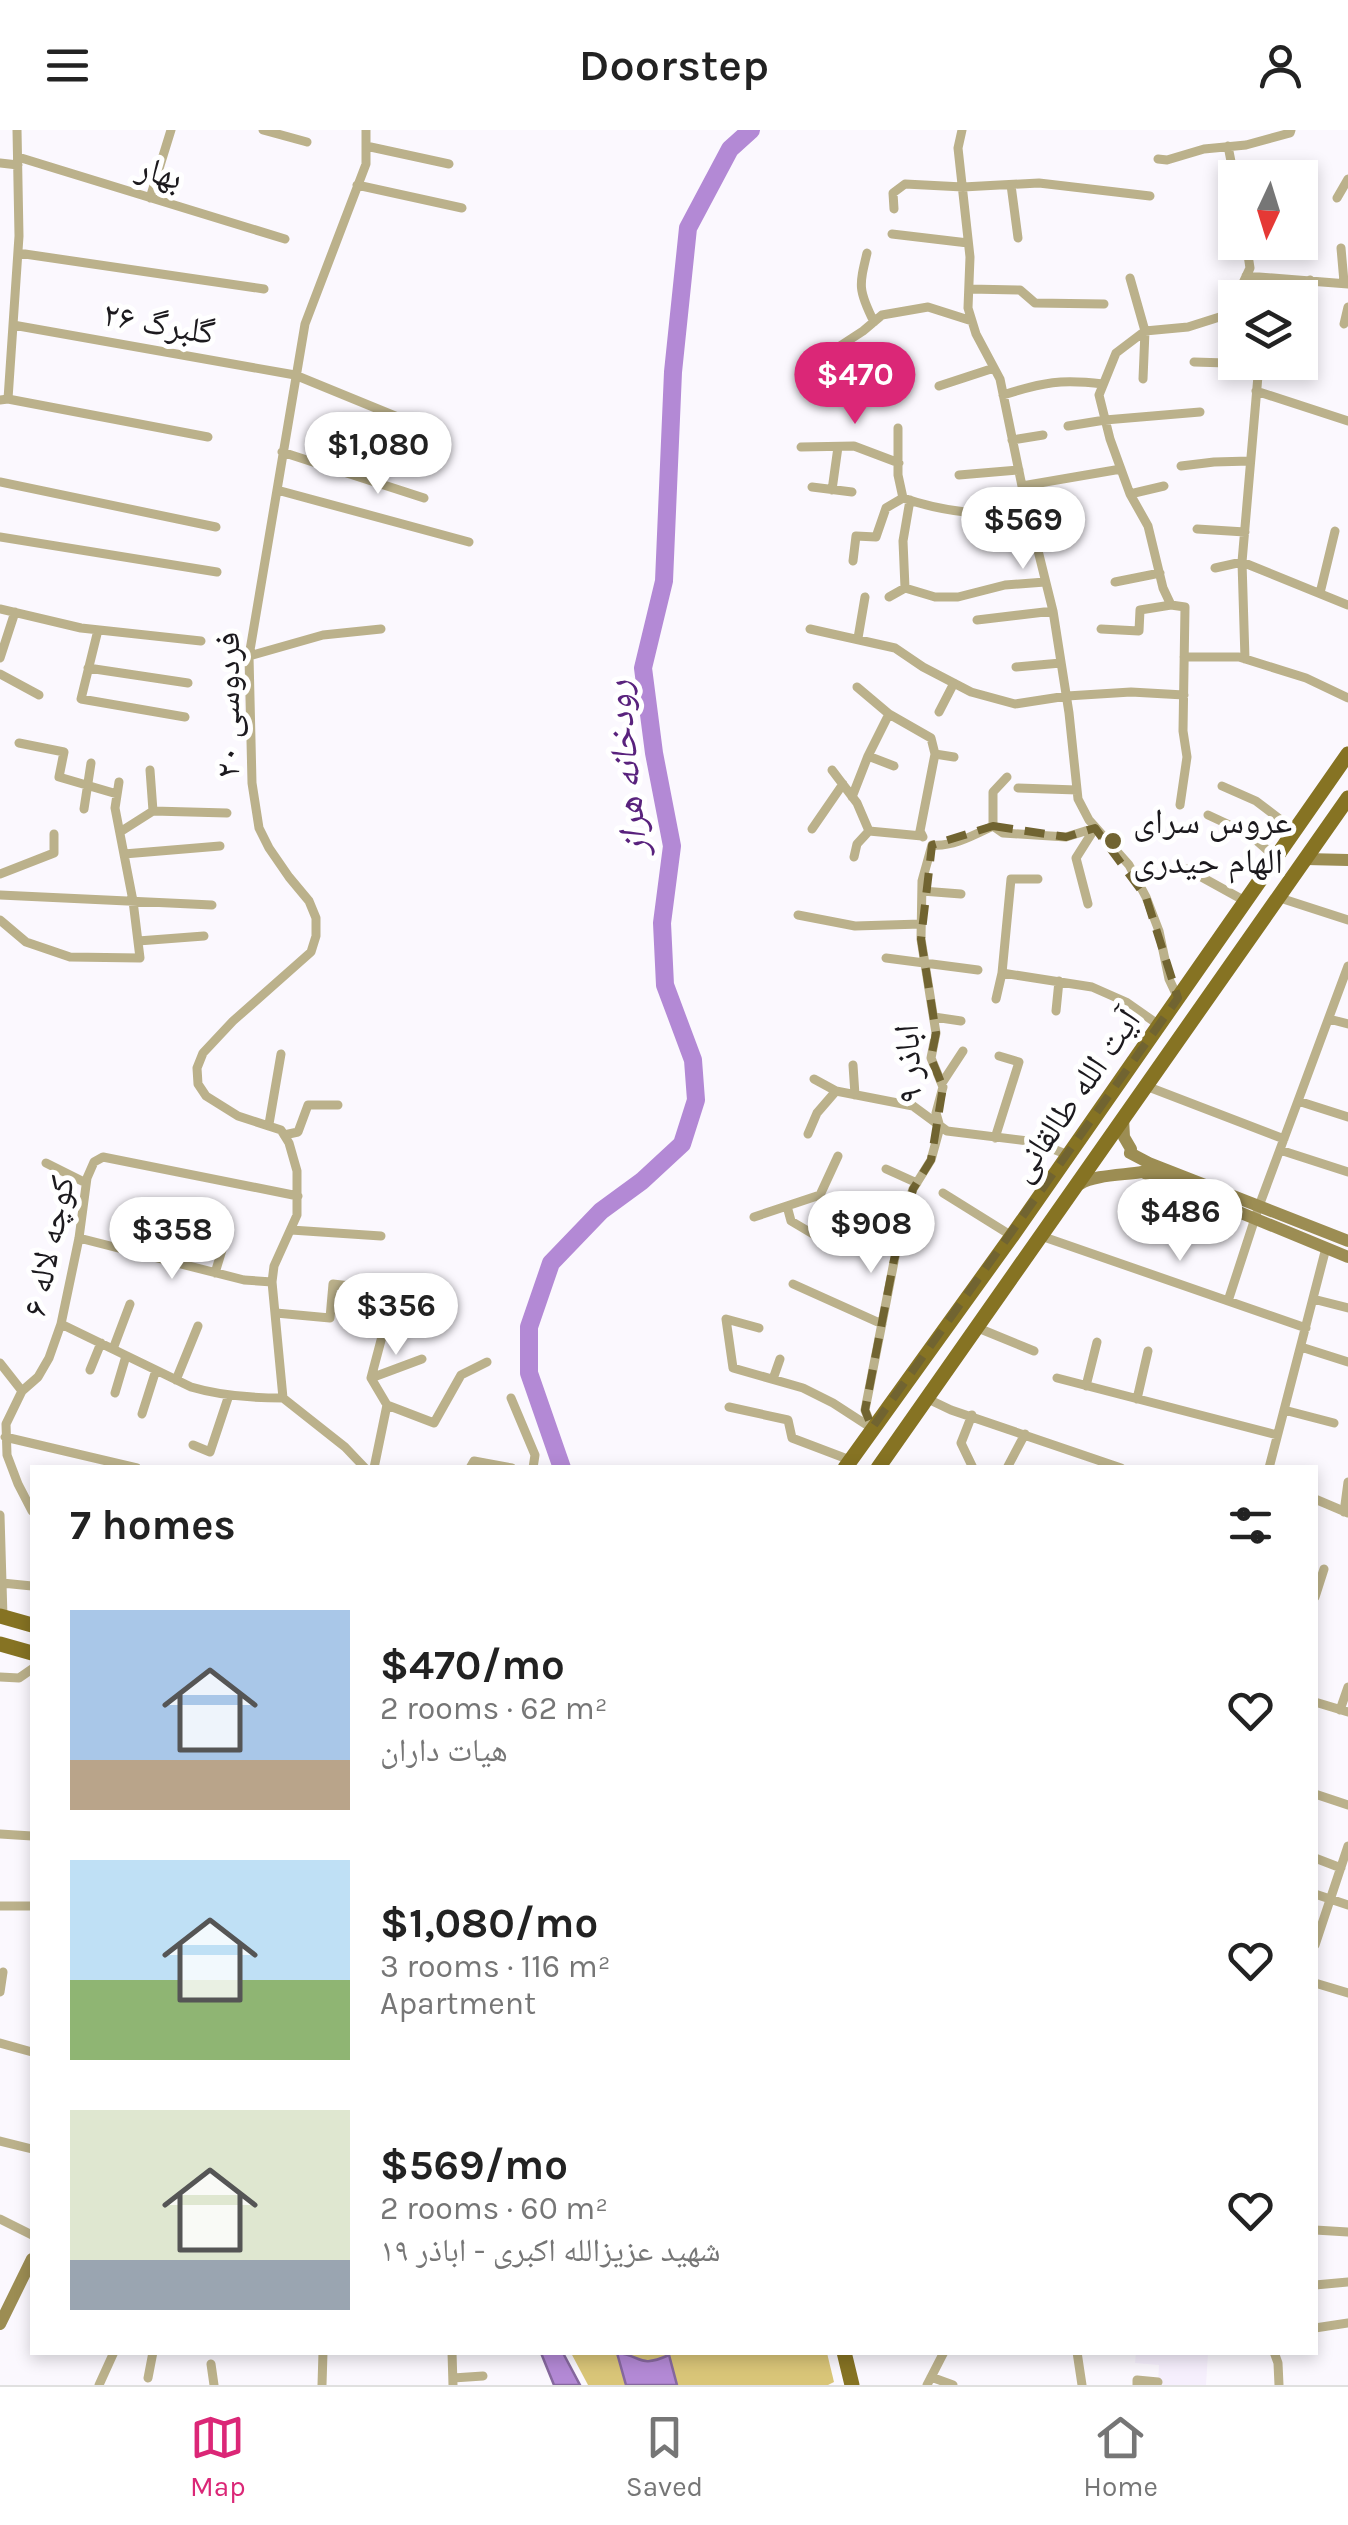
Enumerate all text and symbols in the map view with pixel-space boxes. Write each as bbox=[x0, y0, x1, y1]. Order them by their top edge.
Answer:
icon: menu bbox=[40, 38, 95, 93]
icon: person bbox=[1253, 38, 1308, 93]
text: Doorstep bbox=[579, 39, 769, 91]
street label: بهار bbox=[131, 146, 188, 199]
north arrow bbox=[1218, 160, 1318, 260]
map controls bbox=[1218, 160, 1318, 380]
button: layers bbox=[1218, 280, 1318, 380]
street label: گلبرگ ۲۶ bbox=[100, 294, 218, 353]
pin: $470 bbox=[796, 342, 914, 427]
text: $470 bbox=[816, 356, 894, 393]
pin: $1,080 bbox=[297, 412, 459, 497]
text: $1,080 bbox=[327, 426, 429, 463]
pin: $569 bbox=[964, 487, 1082, 572]
text: $569 bbox=[983, 501, 1063, 538]
street label: فردوسی ۲۰ bbox=[207, 632, 248, 778]
water label: رودخانه هراز bbox=[594, 678, 657, 861]
place label: عروس سرای الهام حیدری bbox=[1133, 801, 1292, 884]
marker: عروس سرای الهام حیدری bbox=[1102, 830, 1124, 852]
street label: آیت الله طالقانی bbox=[1000, 1000, 1150, 1189]
street label: اباذر ۹ bbox=[886, 1024, 931, 1104]
street label: کوچه لاله ۶ bbox=[14, 1172, 83, 1320]
pin: $486 bbox=[1121, 1179, 1239, 1264]
pin: $908 bbox=[812, 1191, 930, 1276]
text: $486 bbox=[1139, 1193, 1221, 1230]
pin: $358 bbox=[113, 1197, 231, 1282]
text: $908 bbox=[830, 1205, 912, 1242]
text: $358 bbox=[131, 1211, 213, 1248]
pin: $356 bbox=[337, 1273, 455, 1358]
text: $356 bbox=[356, 1287, 436, 1324]
icon: filters bbox=[1223, 1498, 1278, 1553]
text: 7 homes bbox=[70, 1500, 236, 1550]
text: $470/mo bbox=[380, 1640, 565, 1690]
icon: home bbox=[150, 1650, 270, 1770]
icon: heart bbox=[1223, 1683, 1278, 1738]
text: 2 rooms · 62 m² bbox=[380, 1690, 608, 1727]
text: هیات داران bbox=[380, 1732, 508, 1769]
text: $1,080/mo bbox=[380, 1898, 598, 1948]
icon: home bbox=[150, 1900, 270, 2020]
icon: heart bbox=[1223, 1933, 1278, 1988]
text: 3 rooms · 116 m² bbox=[380, 1948, 611, 1985]
text: Apartment bbox=[380, 1985, 536, 2022]
text: $569/mo bbox=[380, 2140, 568, 2190]
icon: home bbox=[150, 2150, 270, 2270]
icon: heart bbox=[1223, 2183, 1278, 2238]
text: 2 rooms · 60 m² bbox=[380, 2190, 608, 2227]
text: شهید عزیزالله اکبری - اباذر ۱۹ bbox=[380, 2232, 721, 2269]
tab: Map bbox=[190, 2410, 246, 2503]
tab: Saved bbox=[626, 2410, 703, 2503]
tab: Home bbox=[1083, 2410, 1158, 2503]

